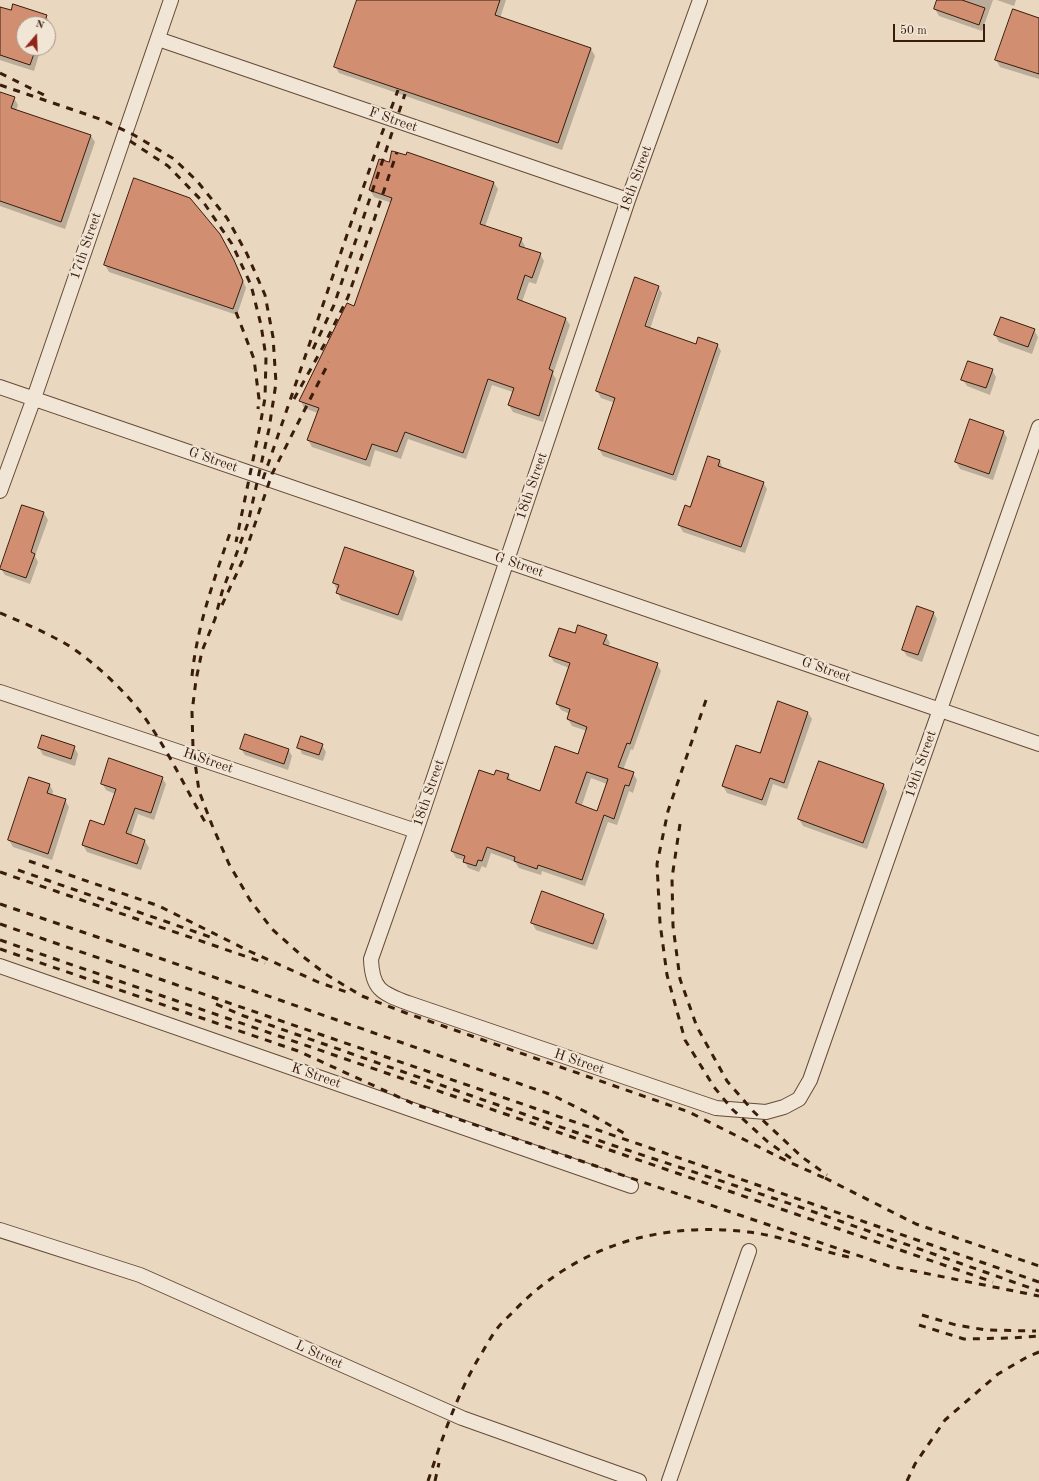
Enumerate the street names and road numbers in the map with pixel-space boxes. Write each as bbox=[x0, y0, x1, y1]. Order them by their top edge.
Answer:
street label: F Street bbox=[366, 104, 420, 136]
street label: 18th Street bbox=[616, 143, 656, 215]
street label: 17th Street bbox=[67, 210, 105, 282]
street label: G Street bbox=[186, 444, 240, 476]
street label: 18th Street bbox=[513, 450, 551, 522]
street label: G Street bbox=[492, 549, 546, 581]
street label: G Street bbox=[799, 654, 853, 686]
street label: 19th Street bbox=[902, 728, 940, 800]
street label: H Street bbox=[181, 745, 235, 777]
street label: 18th Street bbox=[410, 757, 448, 829]
street label: H Street bbox=[552, 1046, 606, 1078]
street label: K Street bbox=[289, 1060, 343, 1092]
street label: L Street bbox=[293, 1337, 345, 1373]

